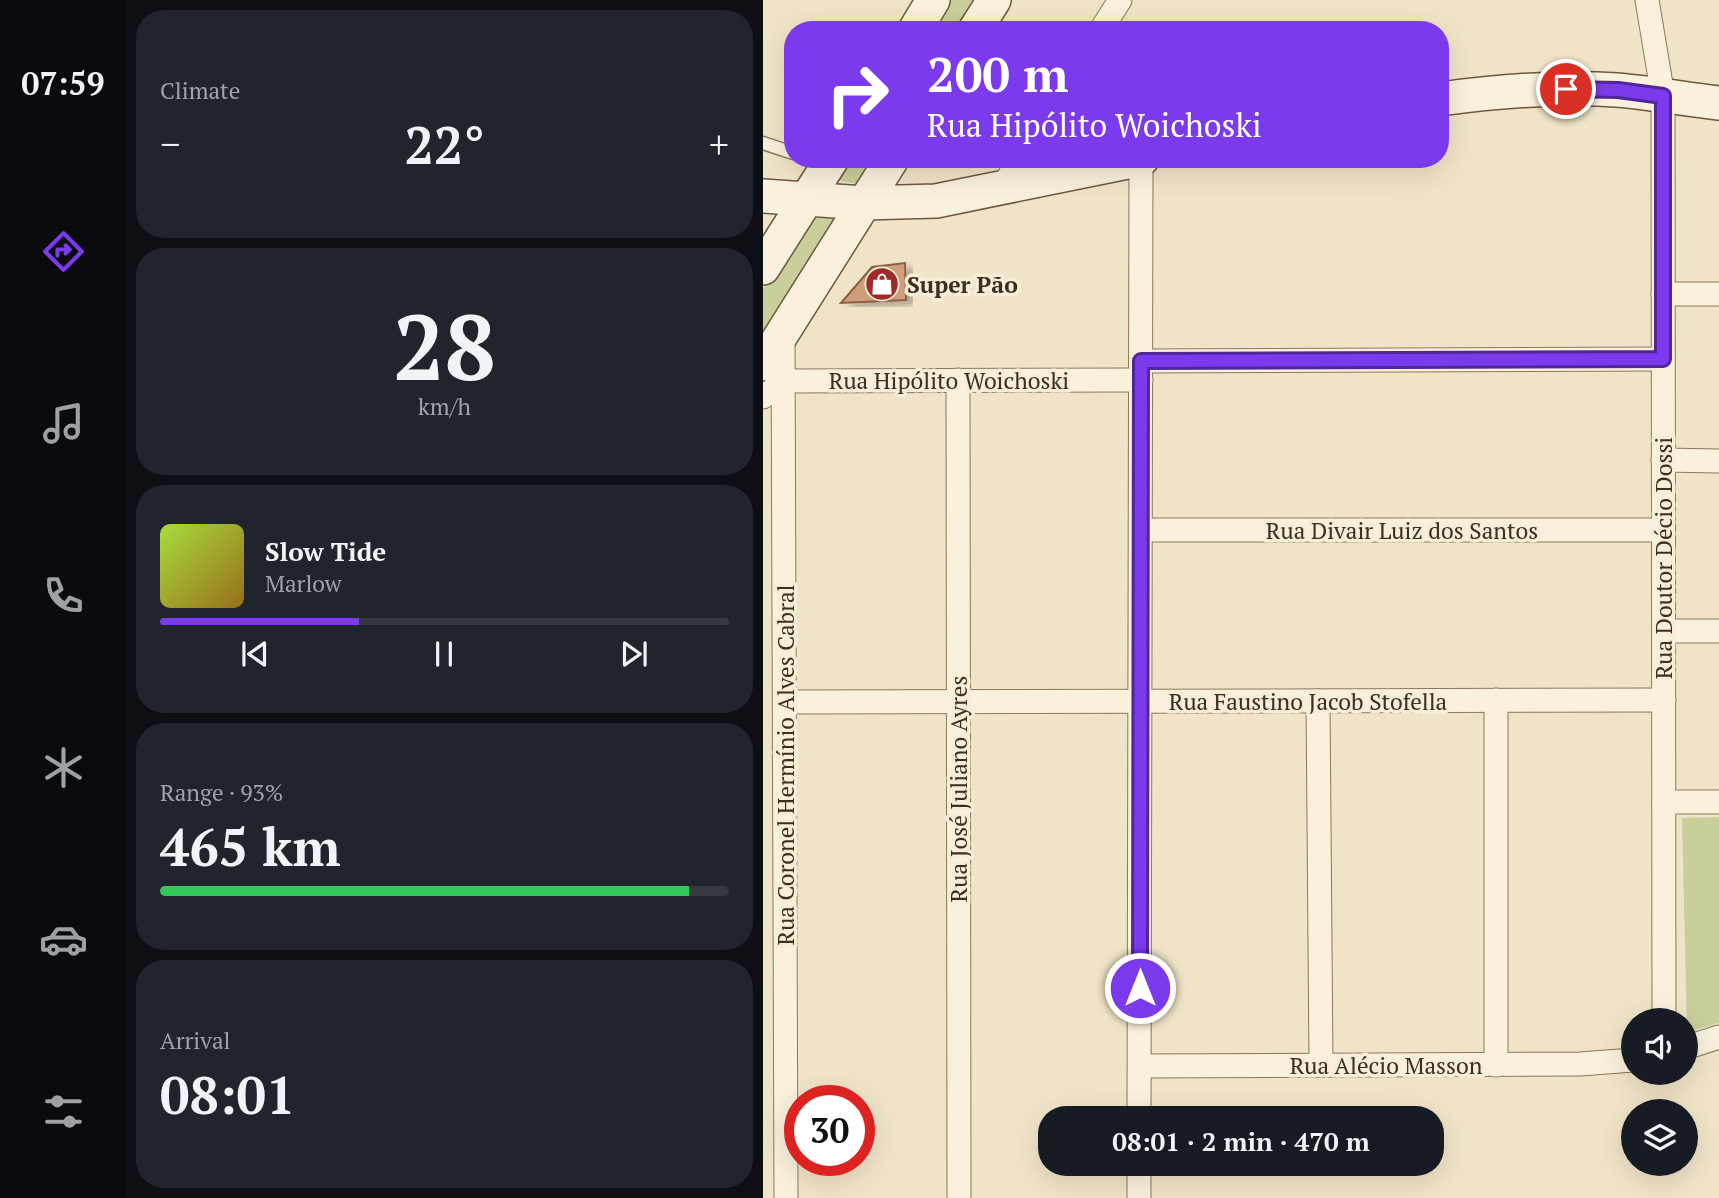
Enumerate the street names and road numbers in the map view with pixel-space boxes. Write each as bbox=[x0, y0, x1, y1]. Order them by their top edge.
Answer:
street label: Rua Hipólito Woichoski bbox=[829, 365, 1069, 396]
street label: Rua Doutor Décio Dossi bbox=[1648, 437, 1679, 679]
street label: Rua Divair Luiz dos Santos bbox=[1266, 515, 1538, 546]
street label: Rua Coronel Hermínio Alves Cabral bbox=[770, 584, 801, 946]
street label: Rua José Juliano Ayres bbox=[943, 676, 974, 902]
street label: Rua Faustino Jacob Stofella bbox=[1169, 686, 1448, 717]
street label: Rua Alécio Masson bbox=[1290, 1050, 1483, 1081]

